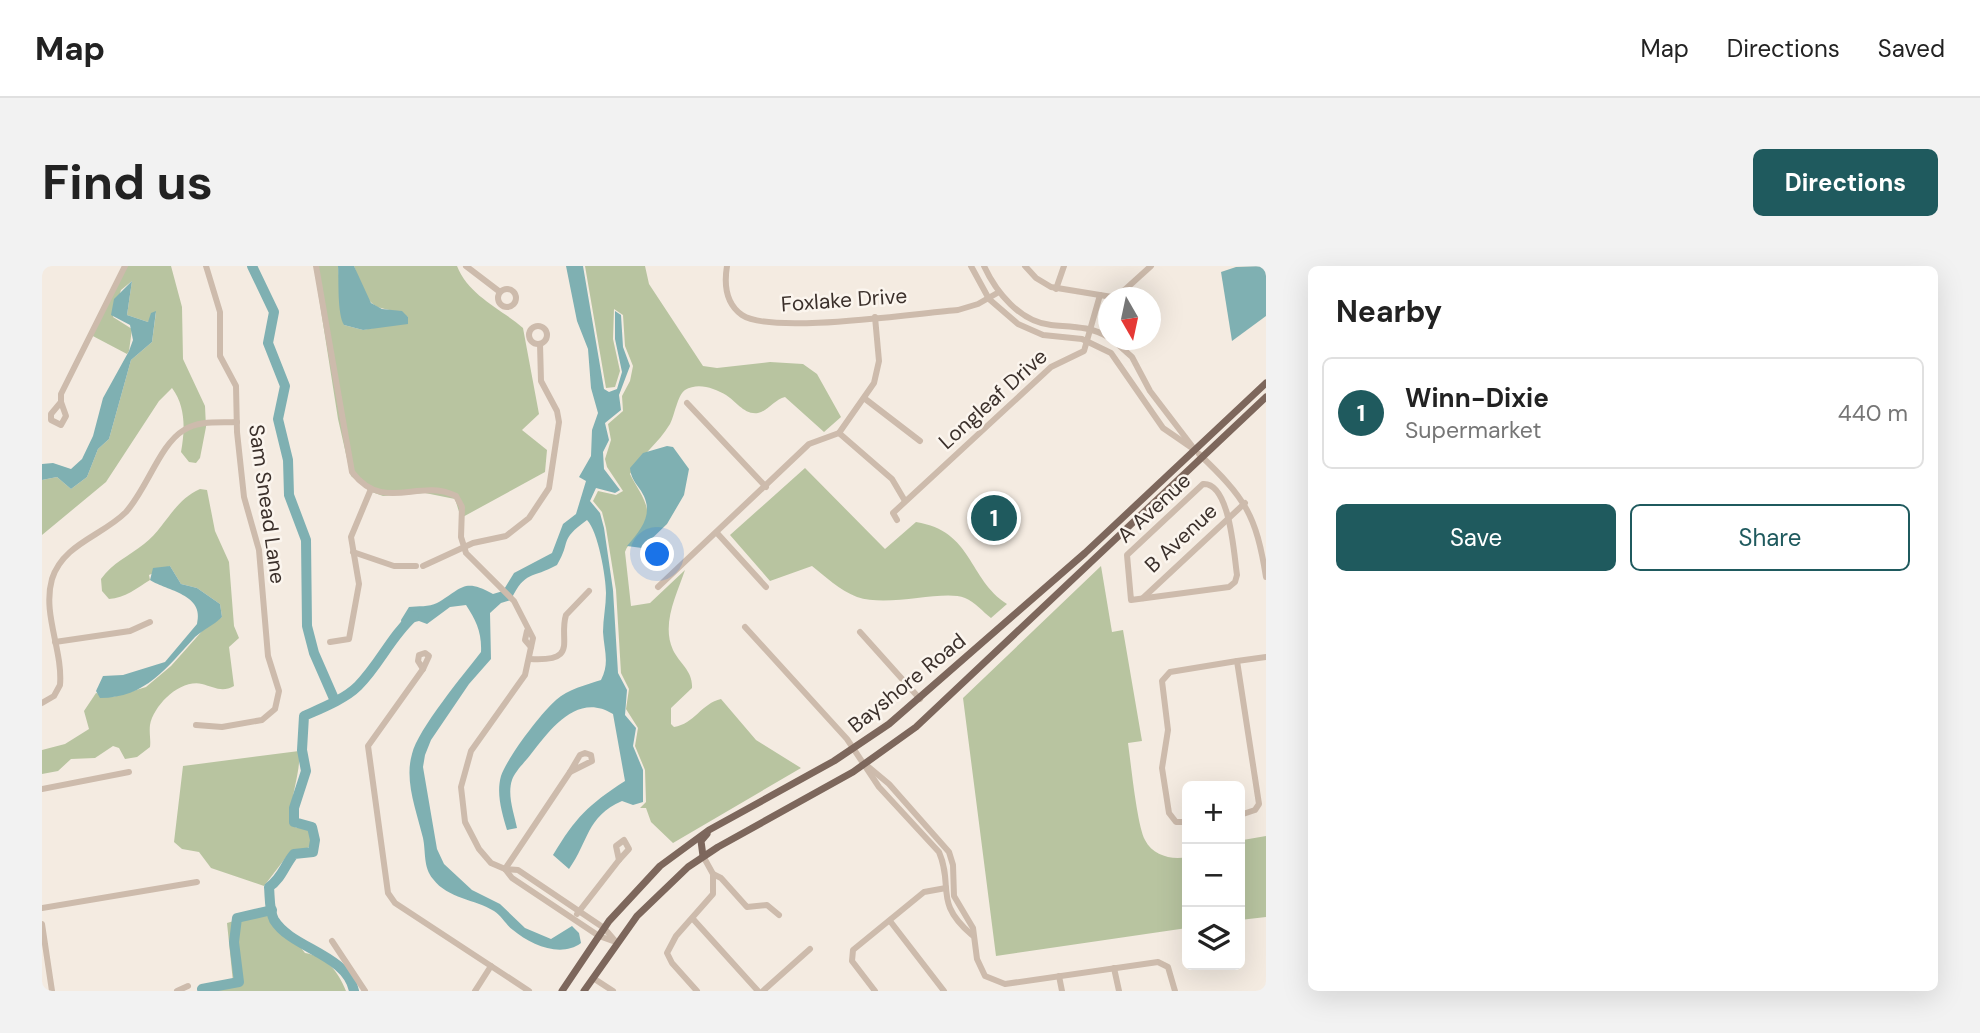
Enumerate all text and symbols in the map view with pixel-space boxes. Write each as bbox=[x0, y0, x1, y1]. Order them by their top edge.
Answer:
text: Map bbox=[35, 27, 105, 70]
text: Map bbox=[1641, 33, 1689, 64]
text: Directions bbox=[1727, 33, 1840, 64]
text: Saved bbox=[1878, 33, 1945, 64]
button: Directions bbox=[1753, 149, 1938, 216]
text: Find us bbox=[42, 150, 213, 214]
street label: Foxlake Drive bbox=[780, 282, 908, 318]
north arrow bbox=[1098, 287, 1161, 350]
text: Nearby bbox=[1336, 292, 1442, 331]
street label: Longleaf Drive bbox=[933, 343, 1053, 455]
text: Winn-Dixie bbox=[1405, 381, 1549, 415]
text: 1 bbox=[1357, 398, 1365, 428]
text: 440 m bbox=[1838, 398, 1908, 428]
text: Supermarket bbox=[1405, 415, 1541, 445]
street label: Sam Snead Lane bbox=[242, 422, 292, 586]
street label: A Avenue bbox=[1111, 467, 1197, 549]
pin: 1 bbox=[971, 492, 1017, 544]
street label: B Avenue bbox=[1139, 497, 1223, 579]
button: Save bbox=[1336, 504, 1616, 571]
button: Share bbox=[1630, 504, 1910, 571]
your location bbox=[640, 537, 674, 571]
street label: Bayshore Road bbox=[842, 627, 972, 739]
map controls bbox=[1182, 781, 1245, 970]
button: + bbox=[1182, 781, 1245, 844]
button: − bbox=[1182, 844, 1245, 907]
button: layers bbox=[1182, 907, 1245, 970]

